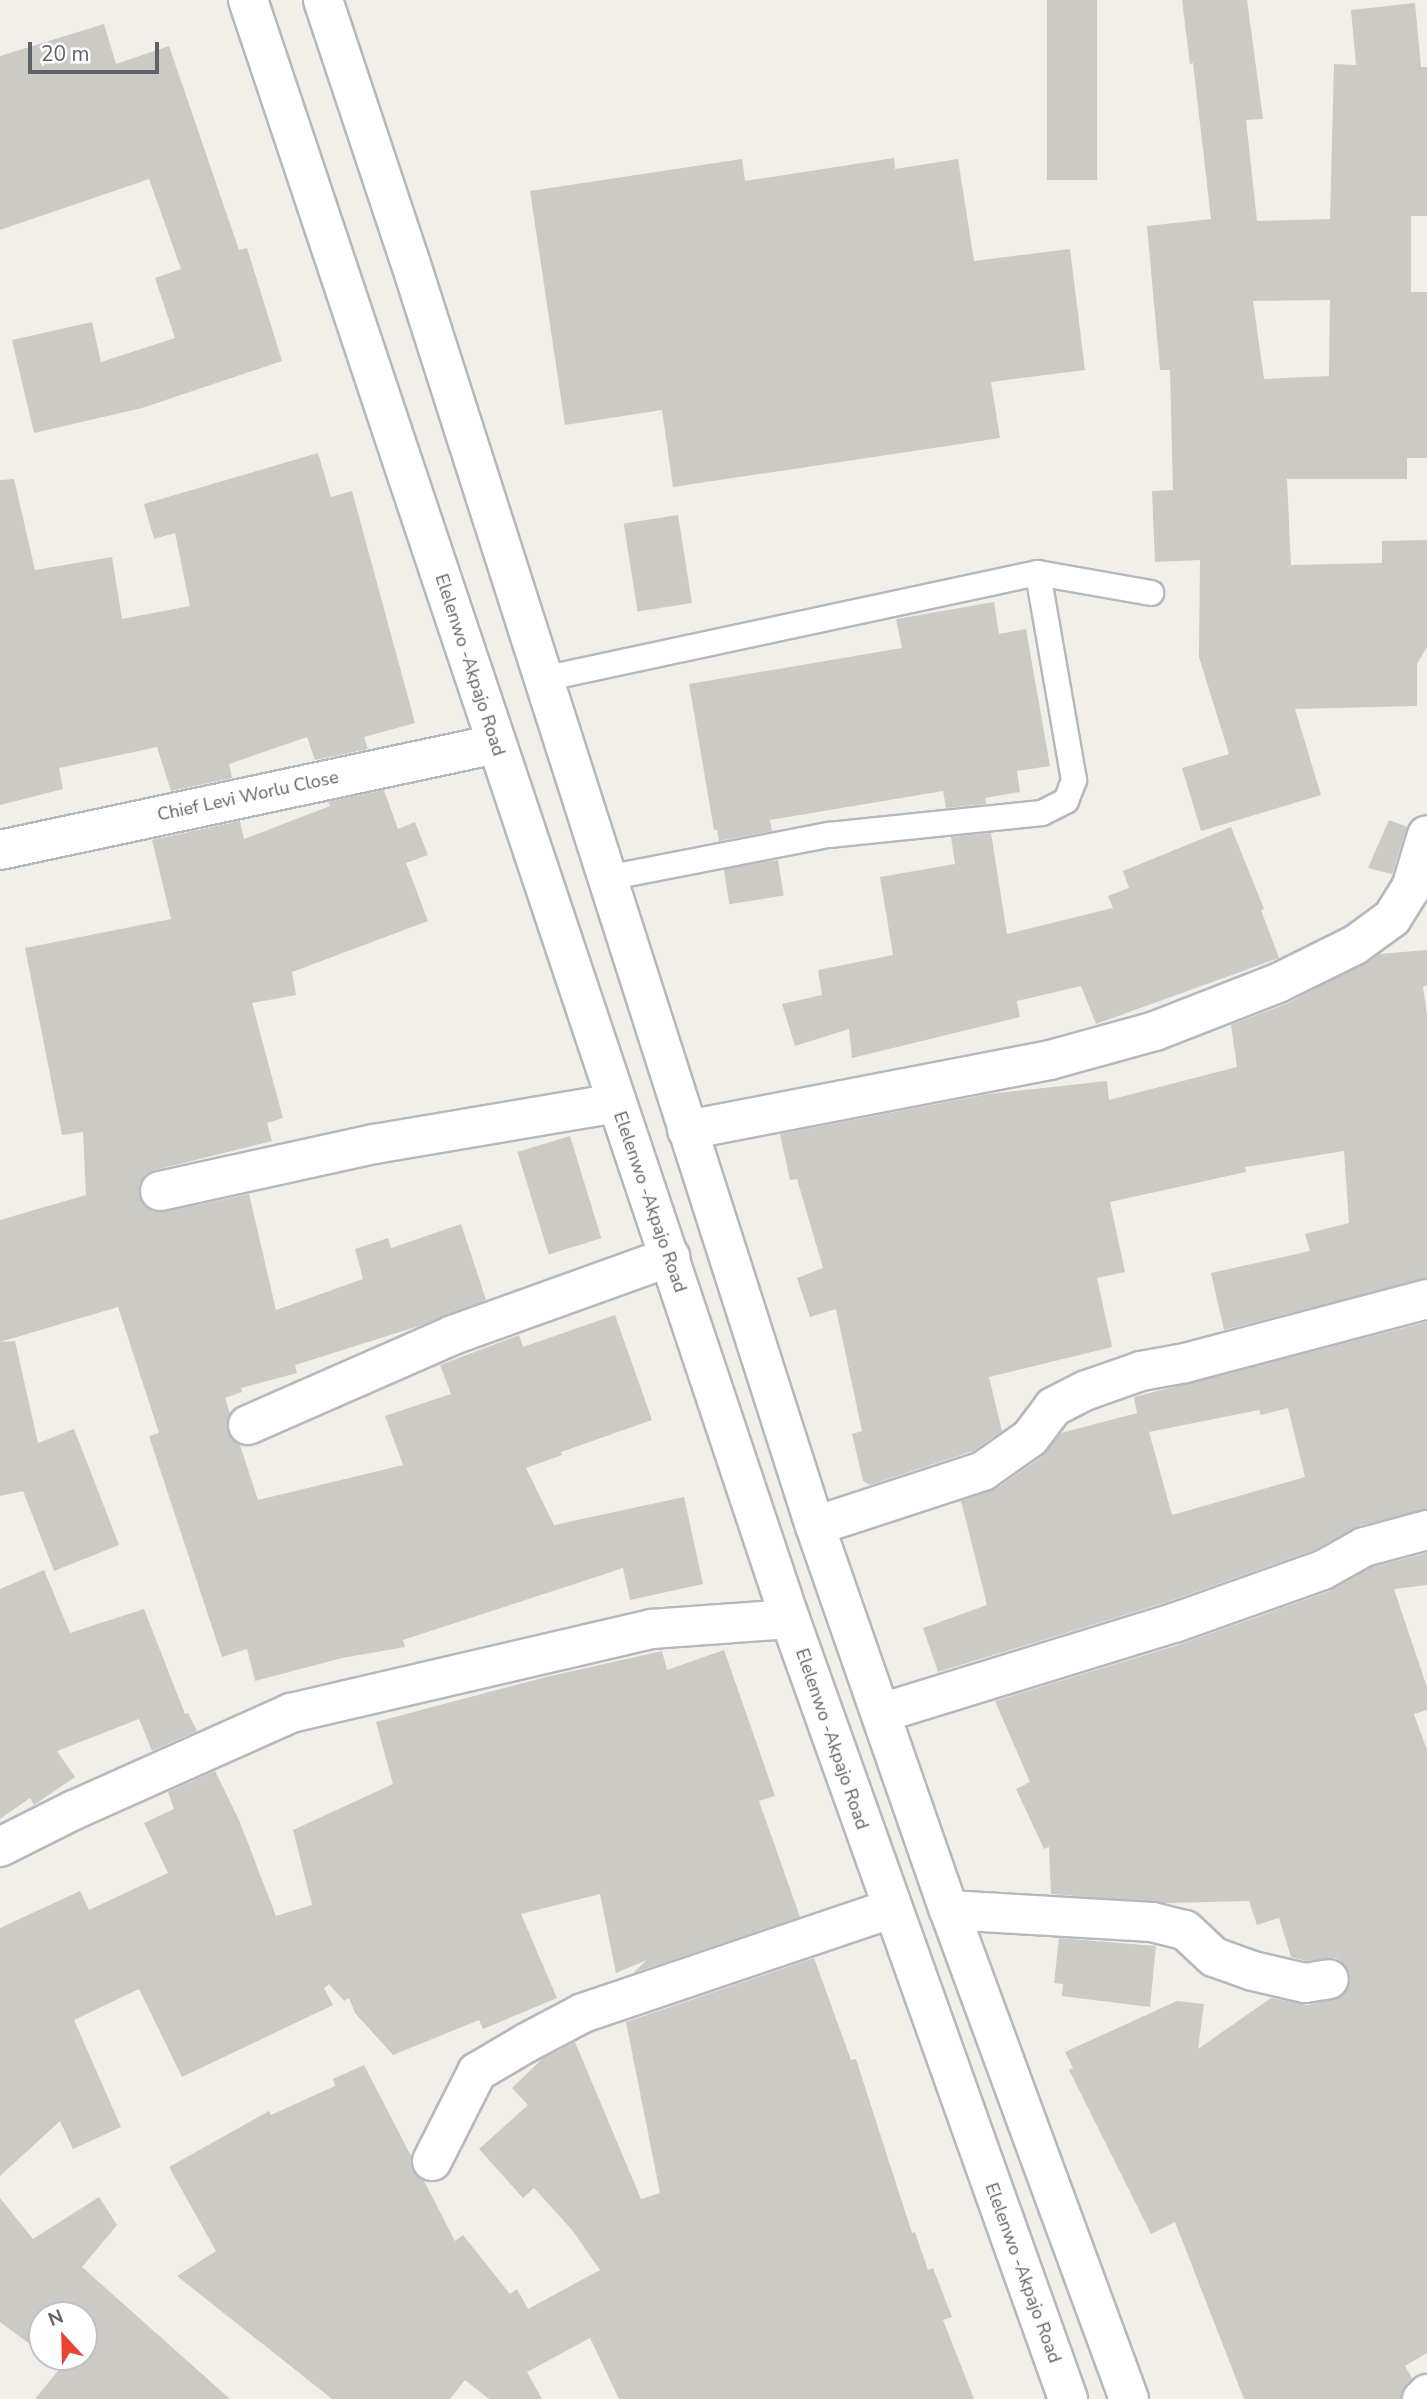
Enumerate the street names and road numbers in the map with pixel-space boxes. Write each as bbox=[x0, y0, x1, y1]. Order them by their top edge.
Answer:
street label: Elelenwo -Akpajo Road bbox=[430, 571, 510, 759]
street label: Chief Levi Worlu Close bbox=[155, 766, 341, 826]
street label: Elelenwo -Akpajo Road bbox=[609, 1109, 691, 1295]
street label: Elelenwo -Akpajo Road bbox=[791, 1646, 873, 1832]
street label: Elelenwo -Akpajo Road bbox=[980, 2180, 1066, 2366]

